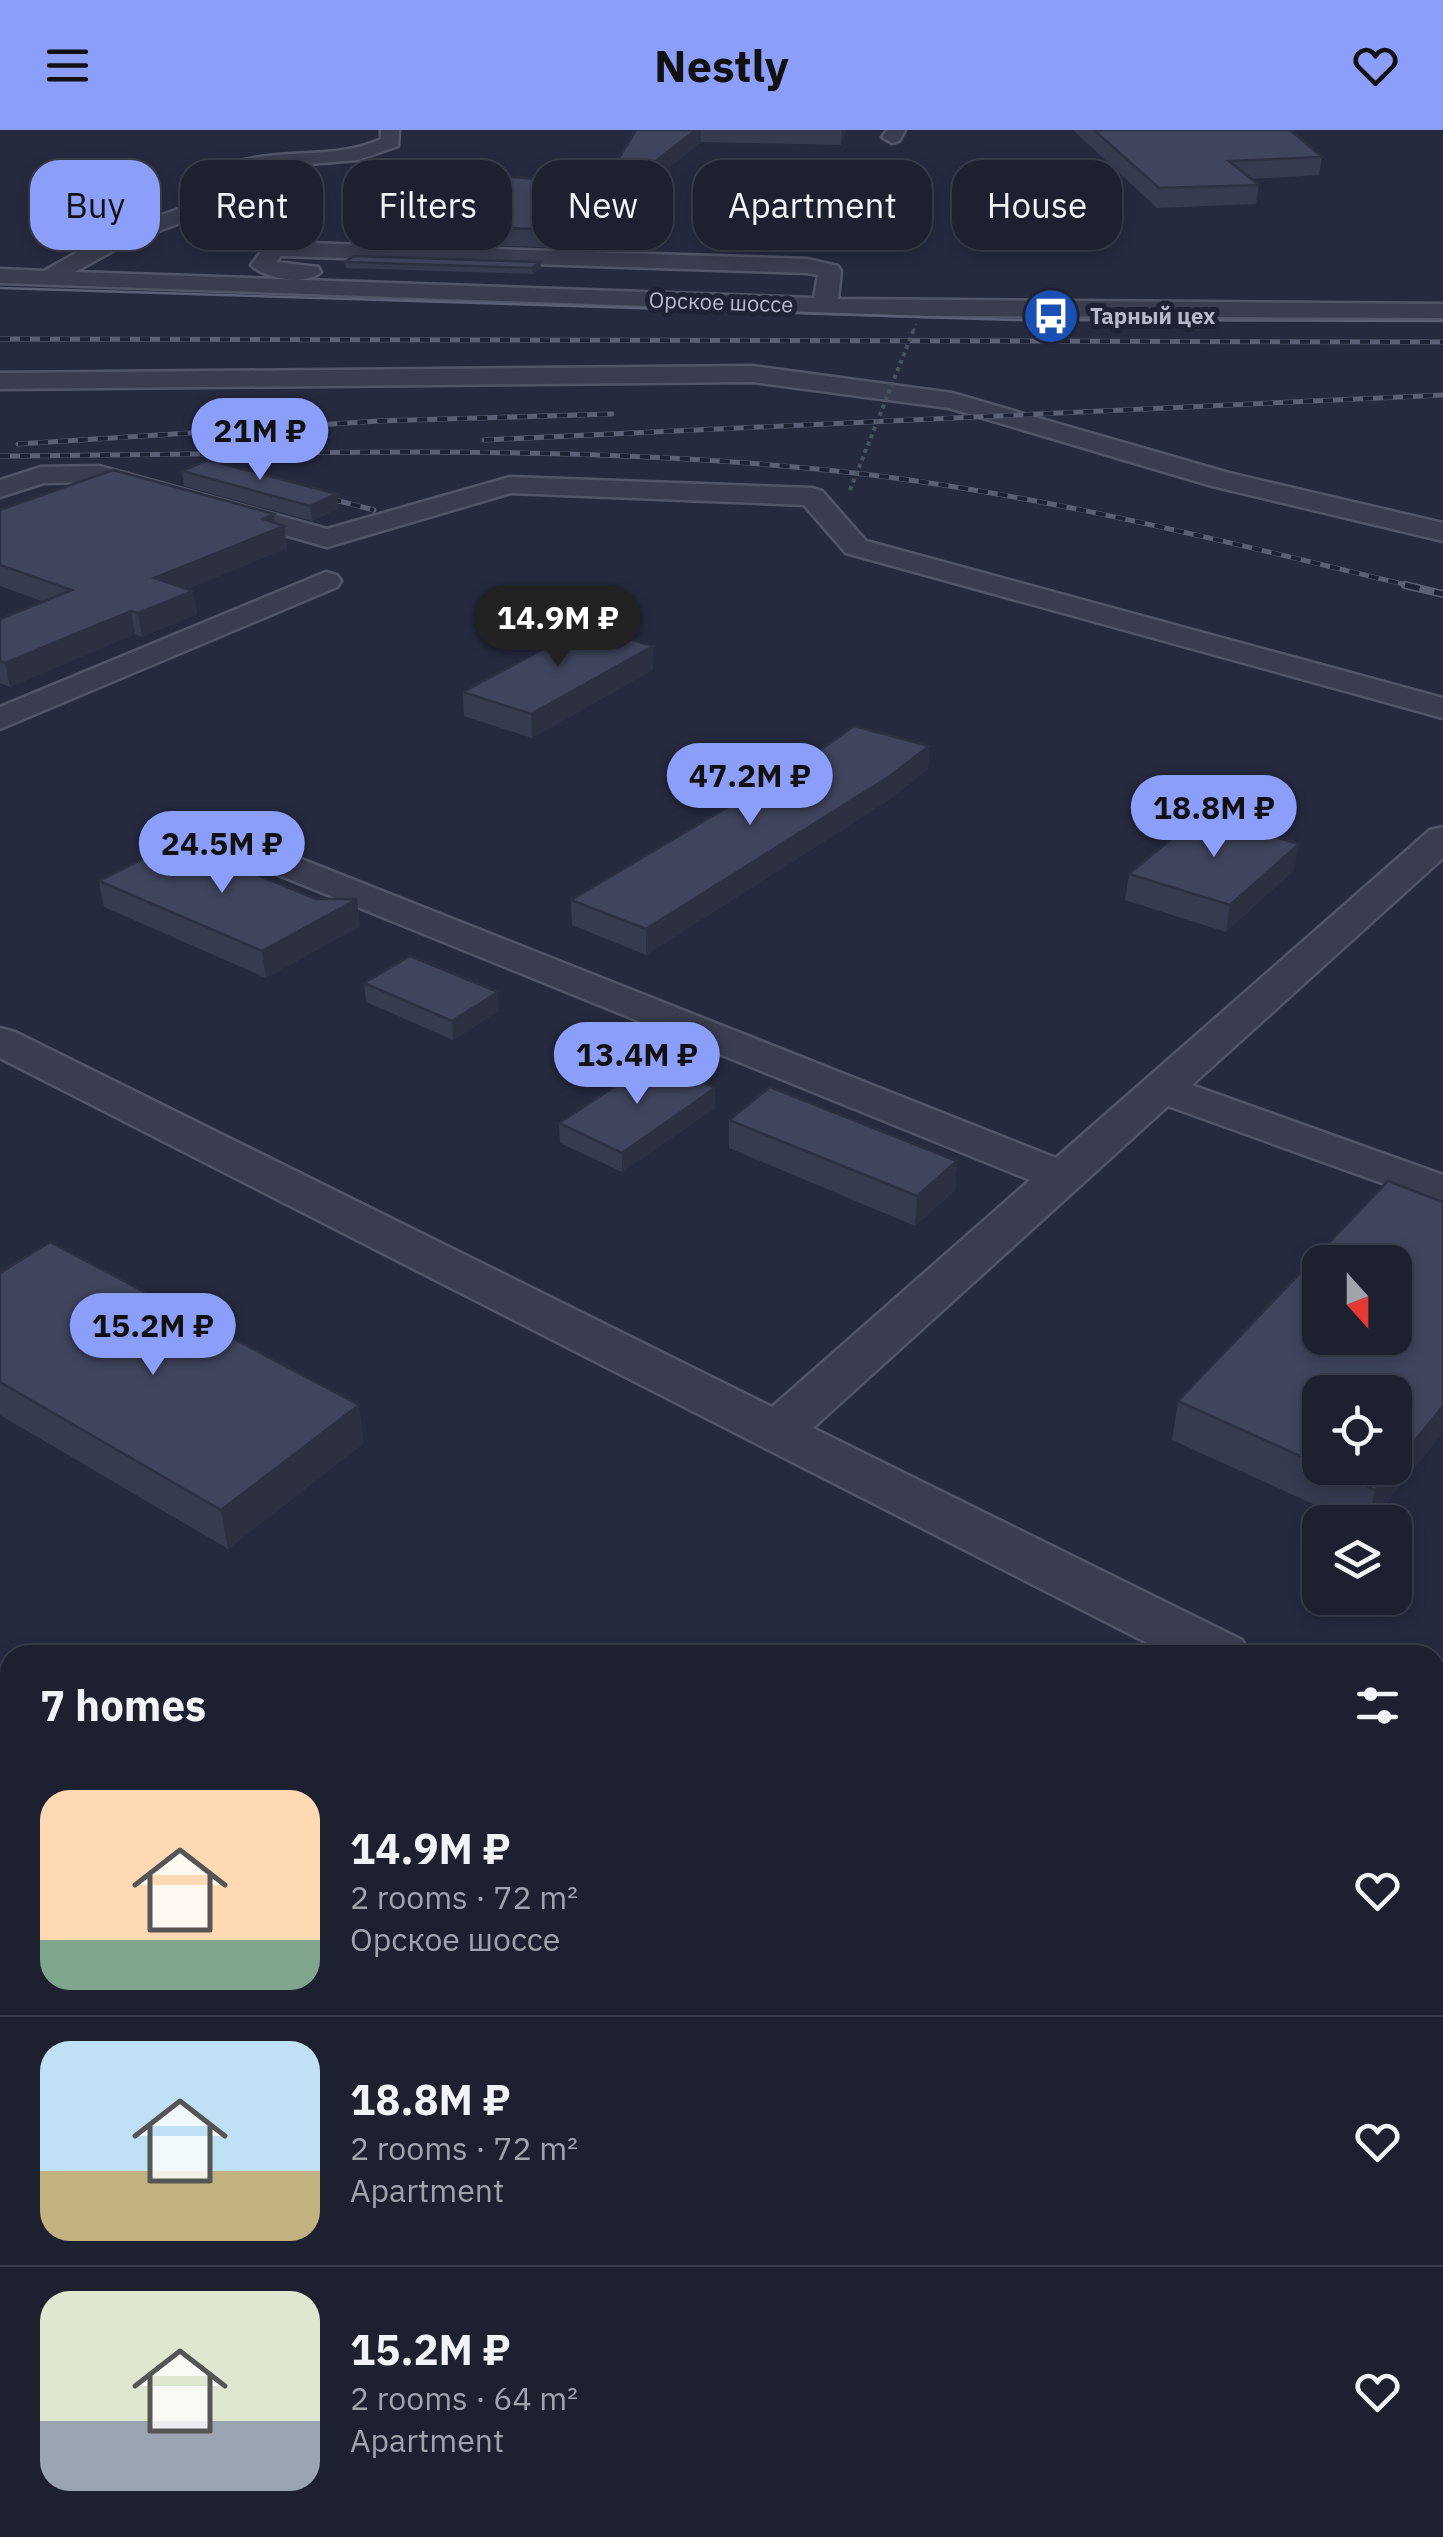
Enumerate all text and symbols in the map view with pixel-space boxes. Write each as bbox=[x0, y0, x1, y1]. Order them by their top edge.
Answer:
text: Nestly bbox=[654, 36, 789, 94]
icon: menu bbox=[40, 38, 95, 93]
icon: heart bbox=[1348, 38, 1403, 93]
chip: Buy bbox=[30, 160, 160, 250]
chip: Rent bbox=[180, 160, 323, 250]
chip: Filters bbox=[343, 160, 512, 250]
chip: New bbox=[532, 160, 673, 250]
chip: Apartment bbox=[693, 160, 932, 250]
chip: House bbox=[952, 160, 1122, 250]
street label: Орское шоссе bbox=[648, 284, 794, 319]
bus stop icon: Тарный цех bbox=[1021, 286, 1081, 346]
place label: Тарный цех bbox=[1090, 301, 1215, 330]
pin: 21M ₽ bbox=[190, 398, 330, 483]
text: 21M ₽ bbox=[213, 409, 307, 451]
pin: 14.9M ₽ bbox=[466, 585, 650, 670]
text: 14.9M ₽ bbox=[497, 596, 619, 638]
pin: 47.2M ₽ bbox=[658, 743, 842, 828]
text: 47.2M ₽ bbox=[689, 754, 811, 796]
pin: 18.8M ₽ bbox=[1122, 775, 1306, 860]
text: 18.8M ₽ bbox=[1153, 786, 1275, 828]
pin: 24.5M ₽ bbox=[130, 811, 314, 896]
text: 24.5M ₽ bbox=[161, 822, 283, 864]
pin: 13.4M ₽ bbox=[545, 1022, 729, 1107]
text: 13.4M ₽ bbox=[576, 1033, 698, 1075]
north arrow bbox=[1302, 1245, 1412, 1355]
map controls bbox=[1302, 1245, 1412, 1615]
pin: 15.2M ₽ bbox=[61, 1293, 245, 1378]
text: 15.2M ₽ bbox=[92, 1304, 214, 1346]
button: locate bbox=[1302, 1375, 1412, 1485]
button: layers bbox=[1302, 1505, 1412, 1615]
text: 7 homes bbox=[40, 1678, 206, 1733]
icon: filters bbox=[1350, 1678, 1405, 1733]
text: 14.9M ₽ bbox=[350, 1821, 511, 1876]
icon: home bbox=[120, 1830, 240, 1950]
icon: heart bbox=[1350, 1863, 1405, 1918]
text: 2 rooms · 72 m² bbox=[350, 1876, 578, 1918]
text: Орское шоссе bbox=[350, 1918, 560, 1960]
text: 18.8M ₽ bbox=[350, 2072, 511, 2127]
icon: home bbox=[120, 2081, 240, 2201]
icon: heart bbox=[1350, 2114, 1405, 2169]
text: 2 rooms · 72 m² bbox=[350, 2127, 578, 2169]
text: Apartment bbox=[350, 2169, 504, 2211]
text: 15.2M ₽ bbox=[350, 2322, 511, 2377]
icon: home bbox=[120, 2331, 240, 2451]
icon: heart bbox=[1350, 2364, 1405, 2419]
text: 2 rooms · 64 m² bbox=[350, 2377, 578, 2419]
text: Apartment bbox=[350, 2419, 504, 2461]

